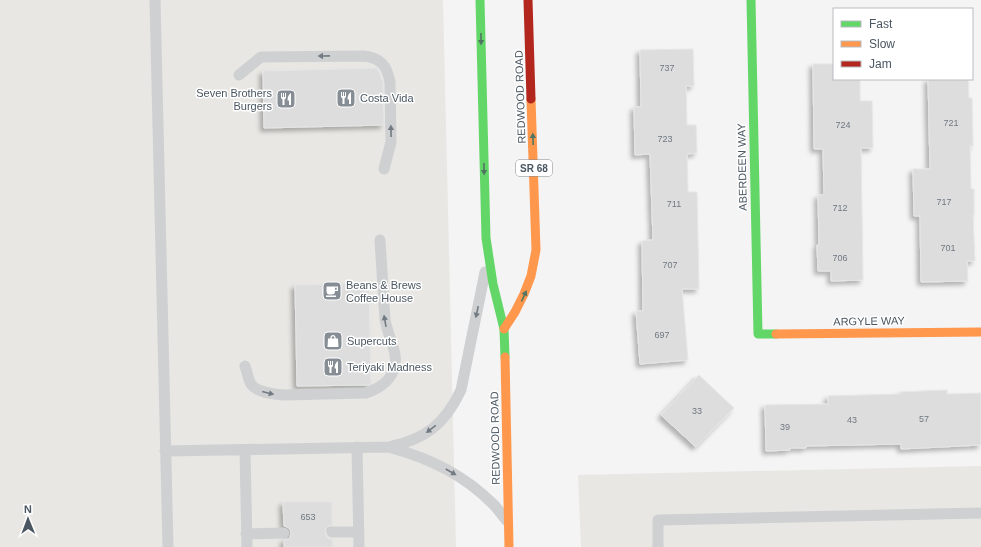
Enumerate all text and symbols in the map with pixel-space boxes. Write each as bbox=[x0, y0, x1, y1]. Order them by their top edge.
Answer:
legend bbox=[833, 8, 973, 80]
text: Fast bbox=[869, 17, 893, 31]
one-way arrow bbox=[478, 33, 484, 46]
text: Slow bbox=[869, 37, 895, 51]
street label: REDWOOD ROAD bbox=[512, 50, 528, 144]
one-way arrow bbox=[317, 53, 330, 59]
text: Jam bbox=[869, 57, 892, 71]
house number: 737 bbox=[659, 63, 675, 73]
place label: Seven Brothers Burgers bbox=[196, 87, 272, 112]
restaurant icon: Costa Vida bbox=[335, 87, 357, 109]
restaurant icon: Seven Brothers Burgers bbox=[275, 88, 297, 110]
place label: Costa Vida bbox=[360, 92, 414, 104]
house number: 721 bbox=[943, 118, 959, 128]
house number: 724 bbox=[835, 120, 851, 130]
street label: ABERDEEN WAY bbox=[735, 123, 749, 211]
one-way arrow bbox=[388, 124, 394, 137]
one-way arrow bbox=[530, 132, 536, 145]
house number: 723 bbox=[657, 134, 673, 144]
road number: SR 68 bbox=[516, 160, 552, 176]
one-way arrow bbox=[481, 163, 488, 175]
house number: 717 bbox=[936, 197, 952, 207]
house number: 711 bbox=[667, 199, 681, 209]
house number: 712 bbox=[832, 203, 848, 213]
house number: 701 bbox=[940, 243, 956, 253]
house number: 706 bbox=[832, 253, 848, 263]
house number: 707 bbox=[662, 260, 678, 270]
place label: Beans & Brews Coffee House bbox=[346, 279, 422, 304]
cafe icon: Beans & Brews Coffee House bbox=[321, 280, 343, 302]
one-way arrow bbox=[521, 290, 527, 301]
one-way arrow bbox=[474, 306, 480, 318]
street label: ARGYLE WAY bbox=[833, 314, 906, 328]
one-way arrow bbox=[382, 315, 388, 328]
shop icon: Supercuts bbox=[322, 330, 344, 352]
house number: 697 bbox=[654, 330, 670, 340]
place label: Supercuts bbox=[347, 335, 397, 347]
restaurant icon: Teriyaki Madness bbox=[322, 356, 344, 378]
place label: Teriyaki Madness bbox=[347, 361, 432, 373]
one-way arrow bbox=[262, 390, 274, 396]
street label: REDWOOD ROAD bbox=[488, 391, 502, 485]
house number: 33 bbox=[692, 406, 702, 416]
house number: 57 bbox=[919, 414, 929, 424]
house number: 43 bbox=[847, 415, 857, 425]
house number: 39 bbox=[780, 422, 790, 432]
one-way arrow bbox=[426, 425, 436, 433]
one-way arrow bbox=[445, 469, 457, 475]
north arrow bbox=[8, 499, 48, 539]
text: N bbox=[24, 503, 32, 515]
house number: 653 bbox=[300, 512, 316, 522]

